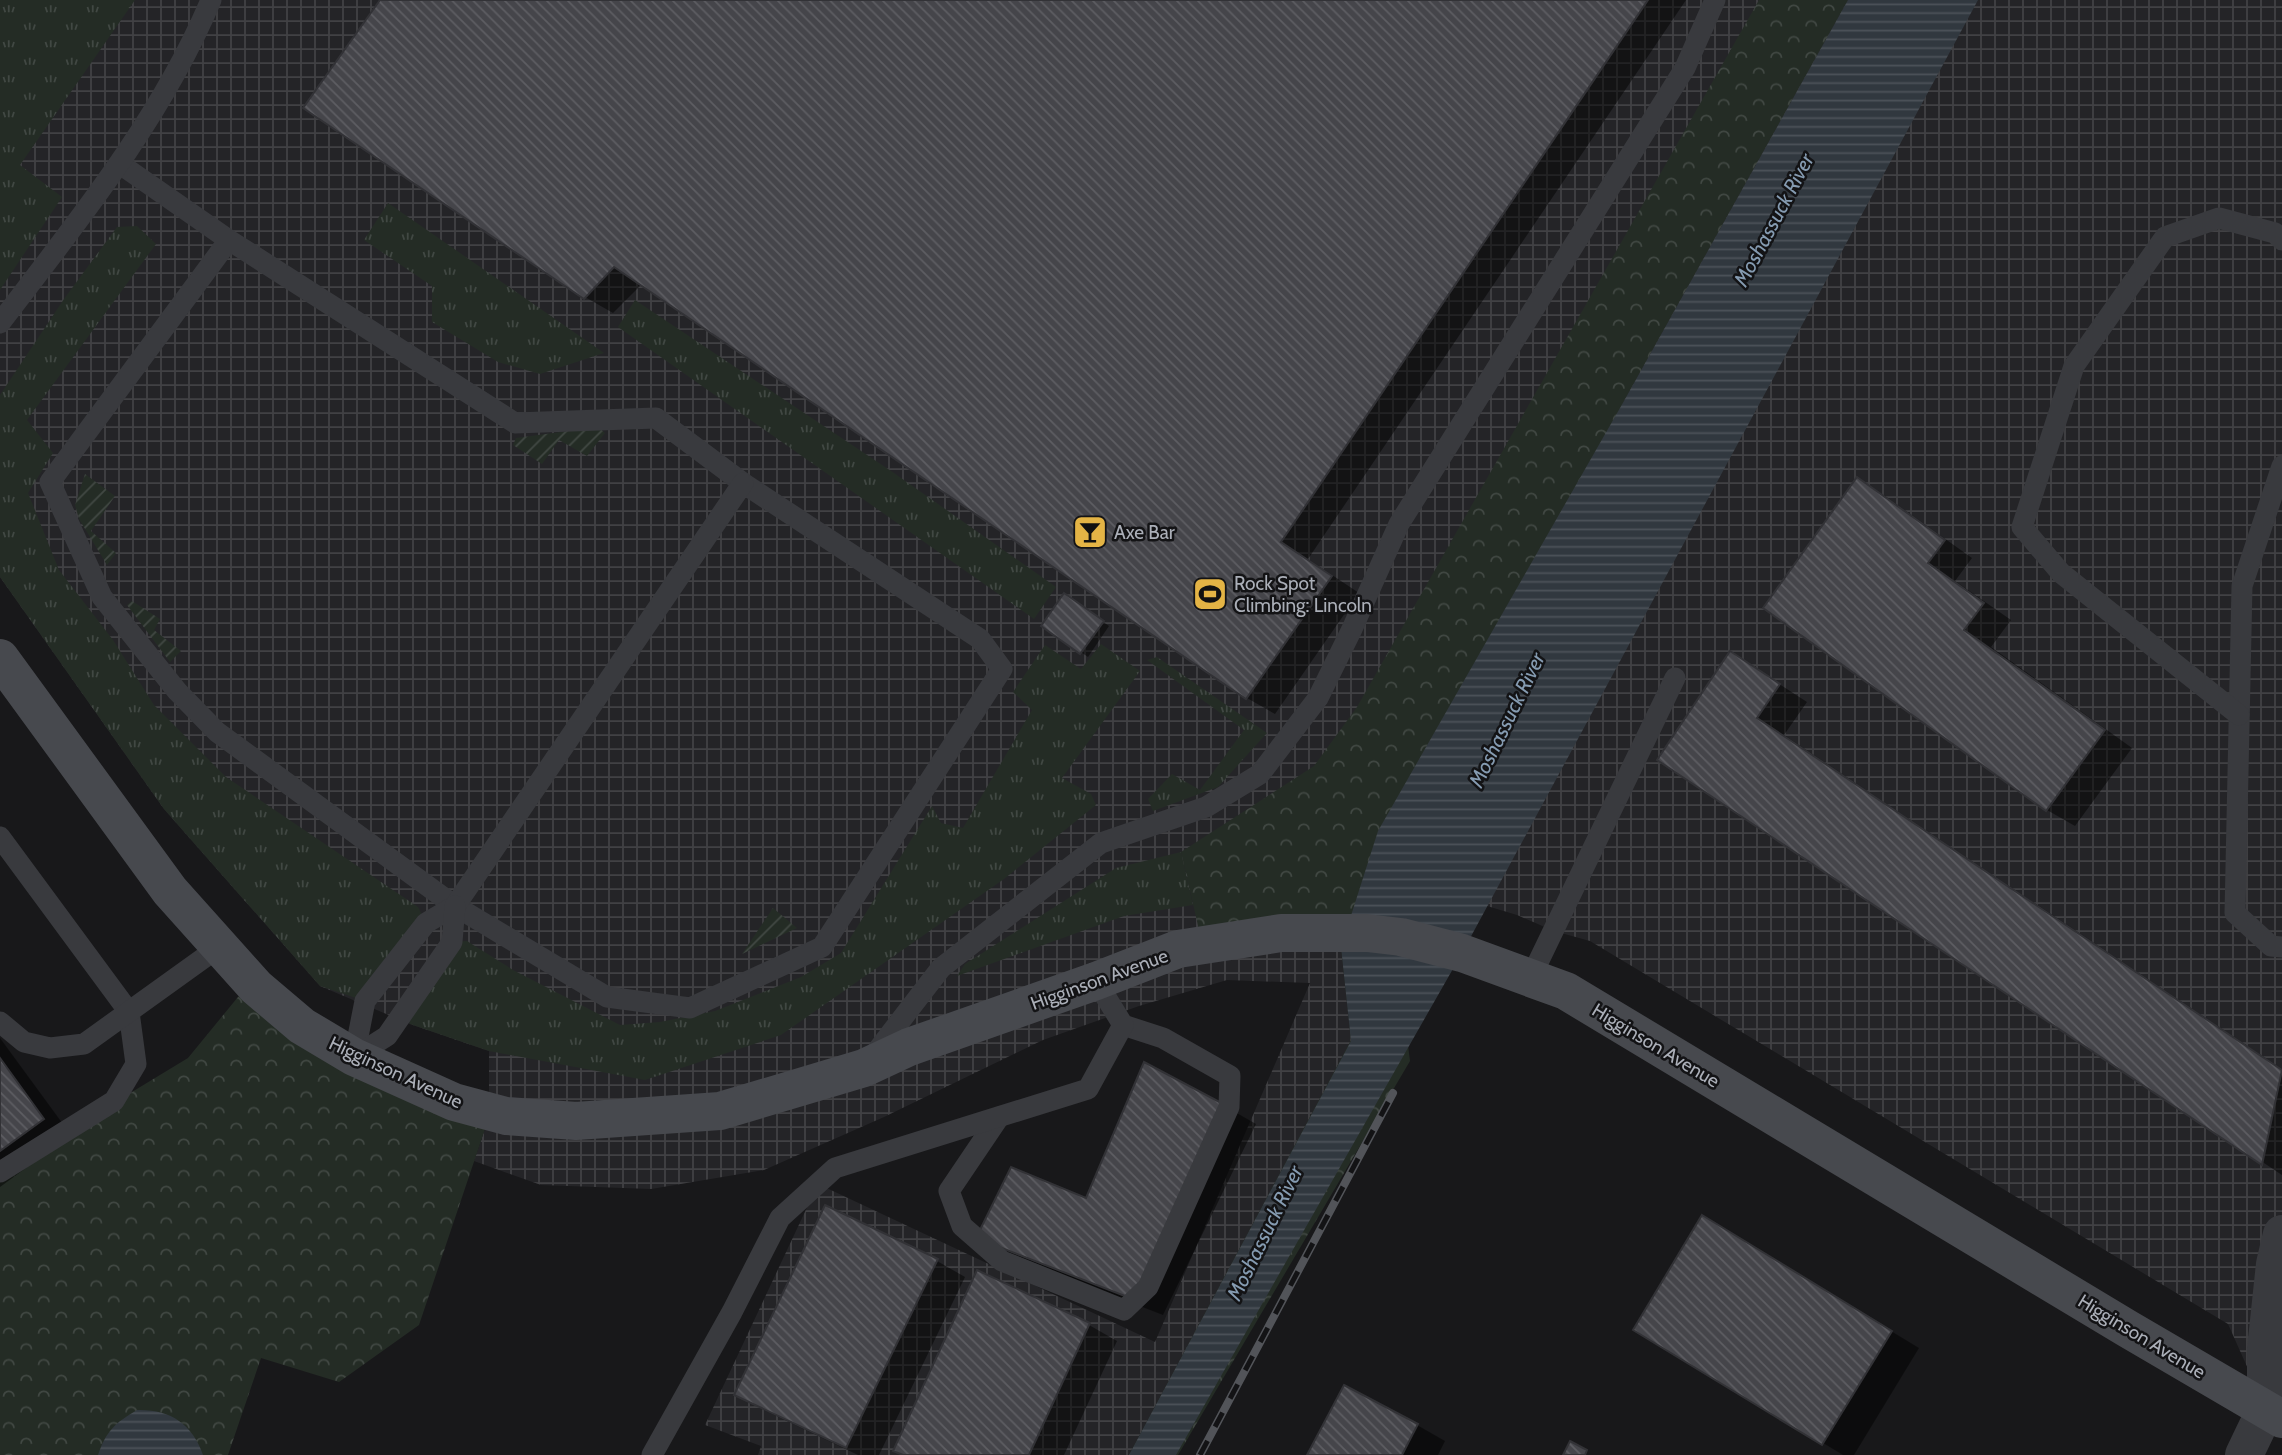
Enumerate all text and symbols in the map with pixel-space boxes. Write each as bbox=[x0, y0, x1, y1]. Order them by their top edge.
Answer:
water label: Moshassuck River bbox=[1728, 148, 1820, 291]
bar icon: Axe Bar bbox=[1071, 513, 1109, 551]
place label: Axe Bar bbox=[1114, 521, 1175, 544]
place label: Rock Spot Climbing: Lincoln bbox=[1234, 572, 1372, 617]
sports icon: Rock Spot Climbing: Lincoln bbox=[1191, 575, 1229, 613]
water label: Moshassuck River bbox=[1463, 647, 1551, 792]
street label: Higginson Avenue bbox=[1027, 944, 1171, 1015]
street label: Higginson Avenue bbox=[1588, 998, 1724, 1093]
street label: Higginson Avenue bbox=[325, 1031, 466, 1114]
water label: Moshassuck River bbox=[1221, 1160, 1309, 1305]
street label: Higginson Avenue bbox=[2074, 1289, 2210, 1384]

